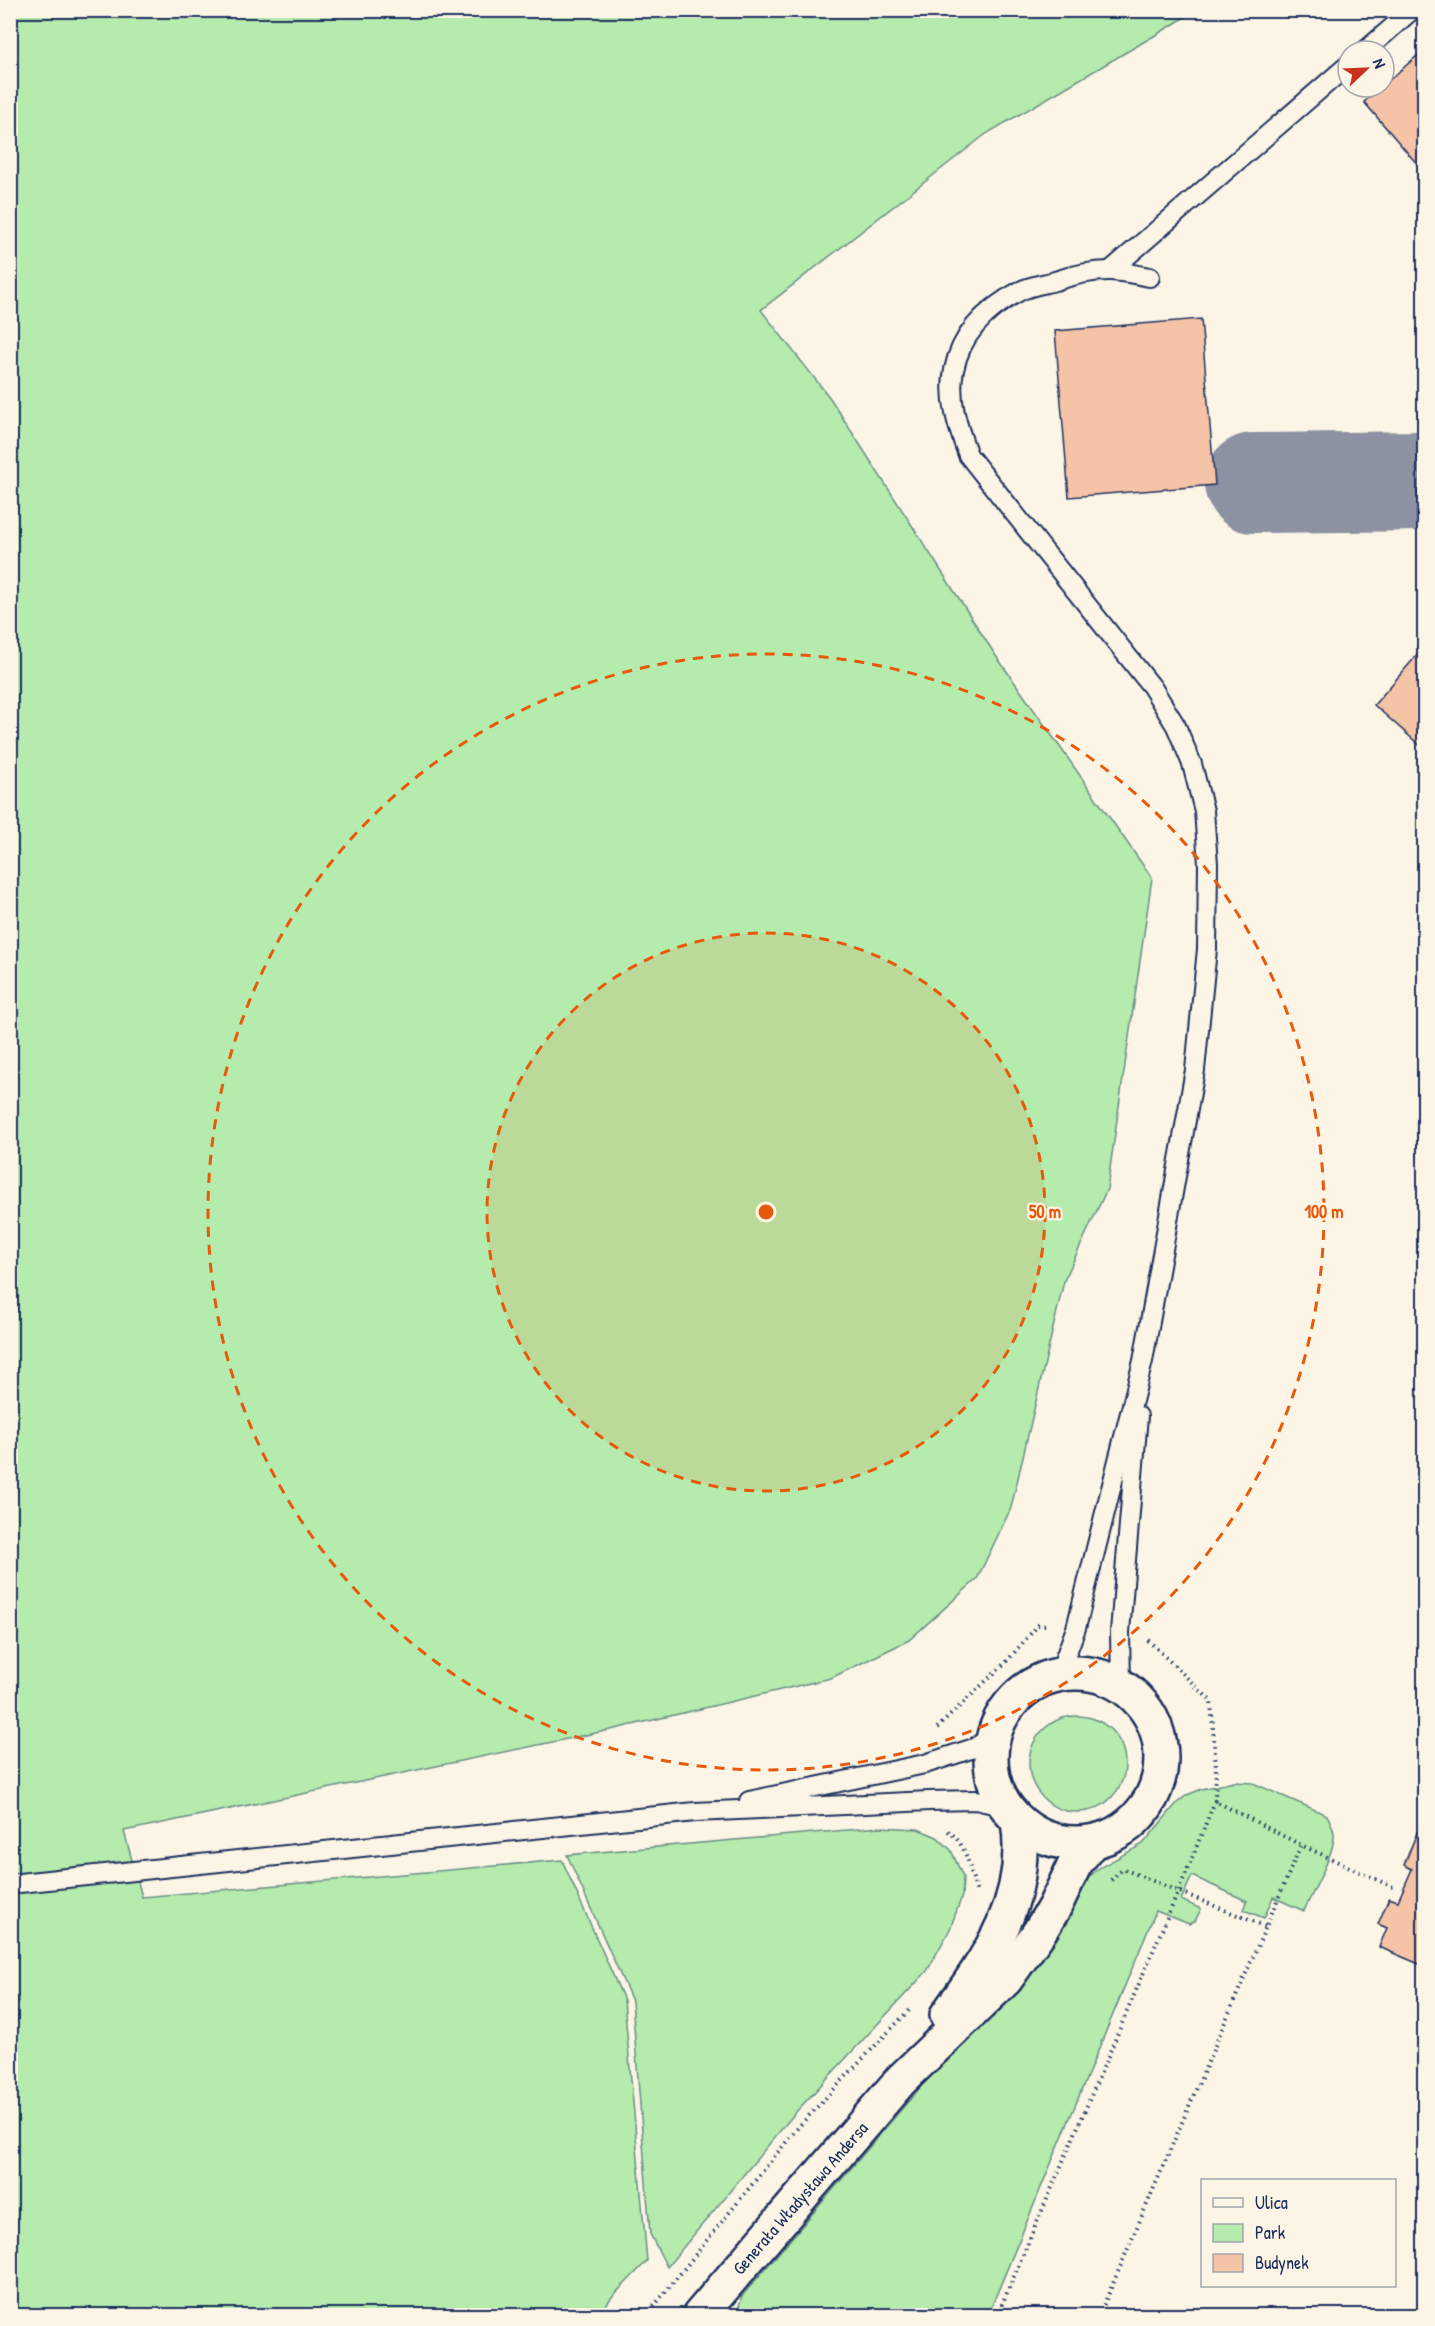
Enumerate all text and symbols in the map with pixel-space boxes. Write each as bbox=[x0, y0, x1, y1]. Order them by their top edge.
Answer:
north arrow bbox=[1336, 39, 1396, 99]
text: N bbox=[1368, 55, 1392, 72]
text: 50 m bbox=[1029, 1199, 1061, 1224]
text: 100 m bbox=[1304, 1199, 1344, 1224]
centre of rings bbox=[756, 1202, 776, 1222]
street label: Generała Władysława Andersa bbox=[727, 2116, 873, 2280]
legend bbox=[1201, 2179, 1396, 2287]
text: Ulica bbox=[1255, 2190, 1288, 2215]
text: Park bbox=[1255, 2220, 1286, 2245]
text: Budynek bbox=[1255, 2250, 1309, 2275]

